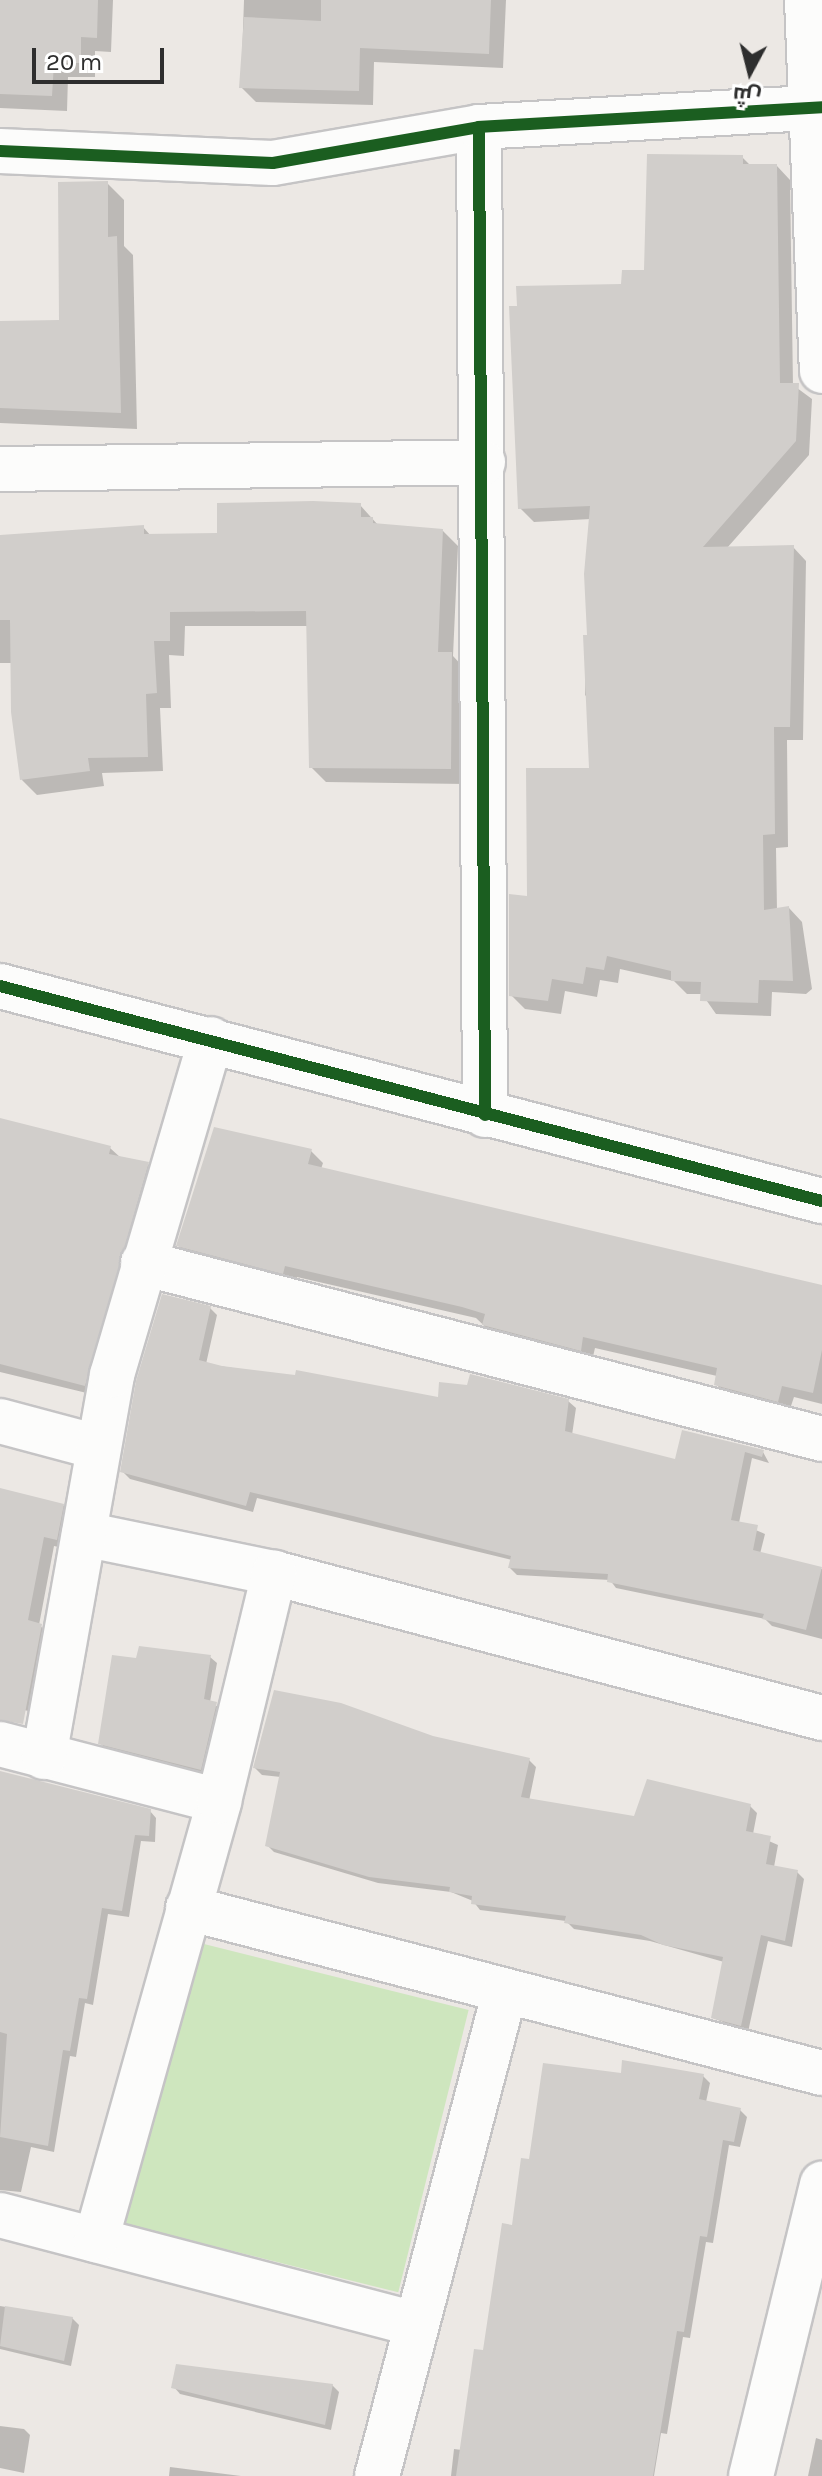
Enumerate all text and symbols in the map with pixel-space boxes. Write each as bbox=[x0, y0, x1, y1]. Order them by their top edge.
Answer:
scale bar bbox=[36, 32, 168, 82]
north arrow bbox=[710, 32, 790, 112]
text: 20 m bbox=[46, 48, 102, 76]
text: ش bbox=[731, 81, 763, 110]

